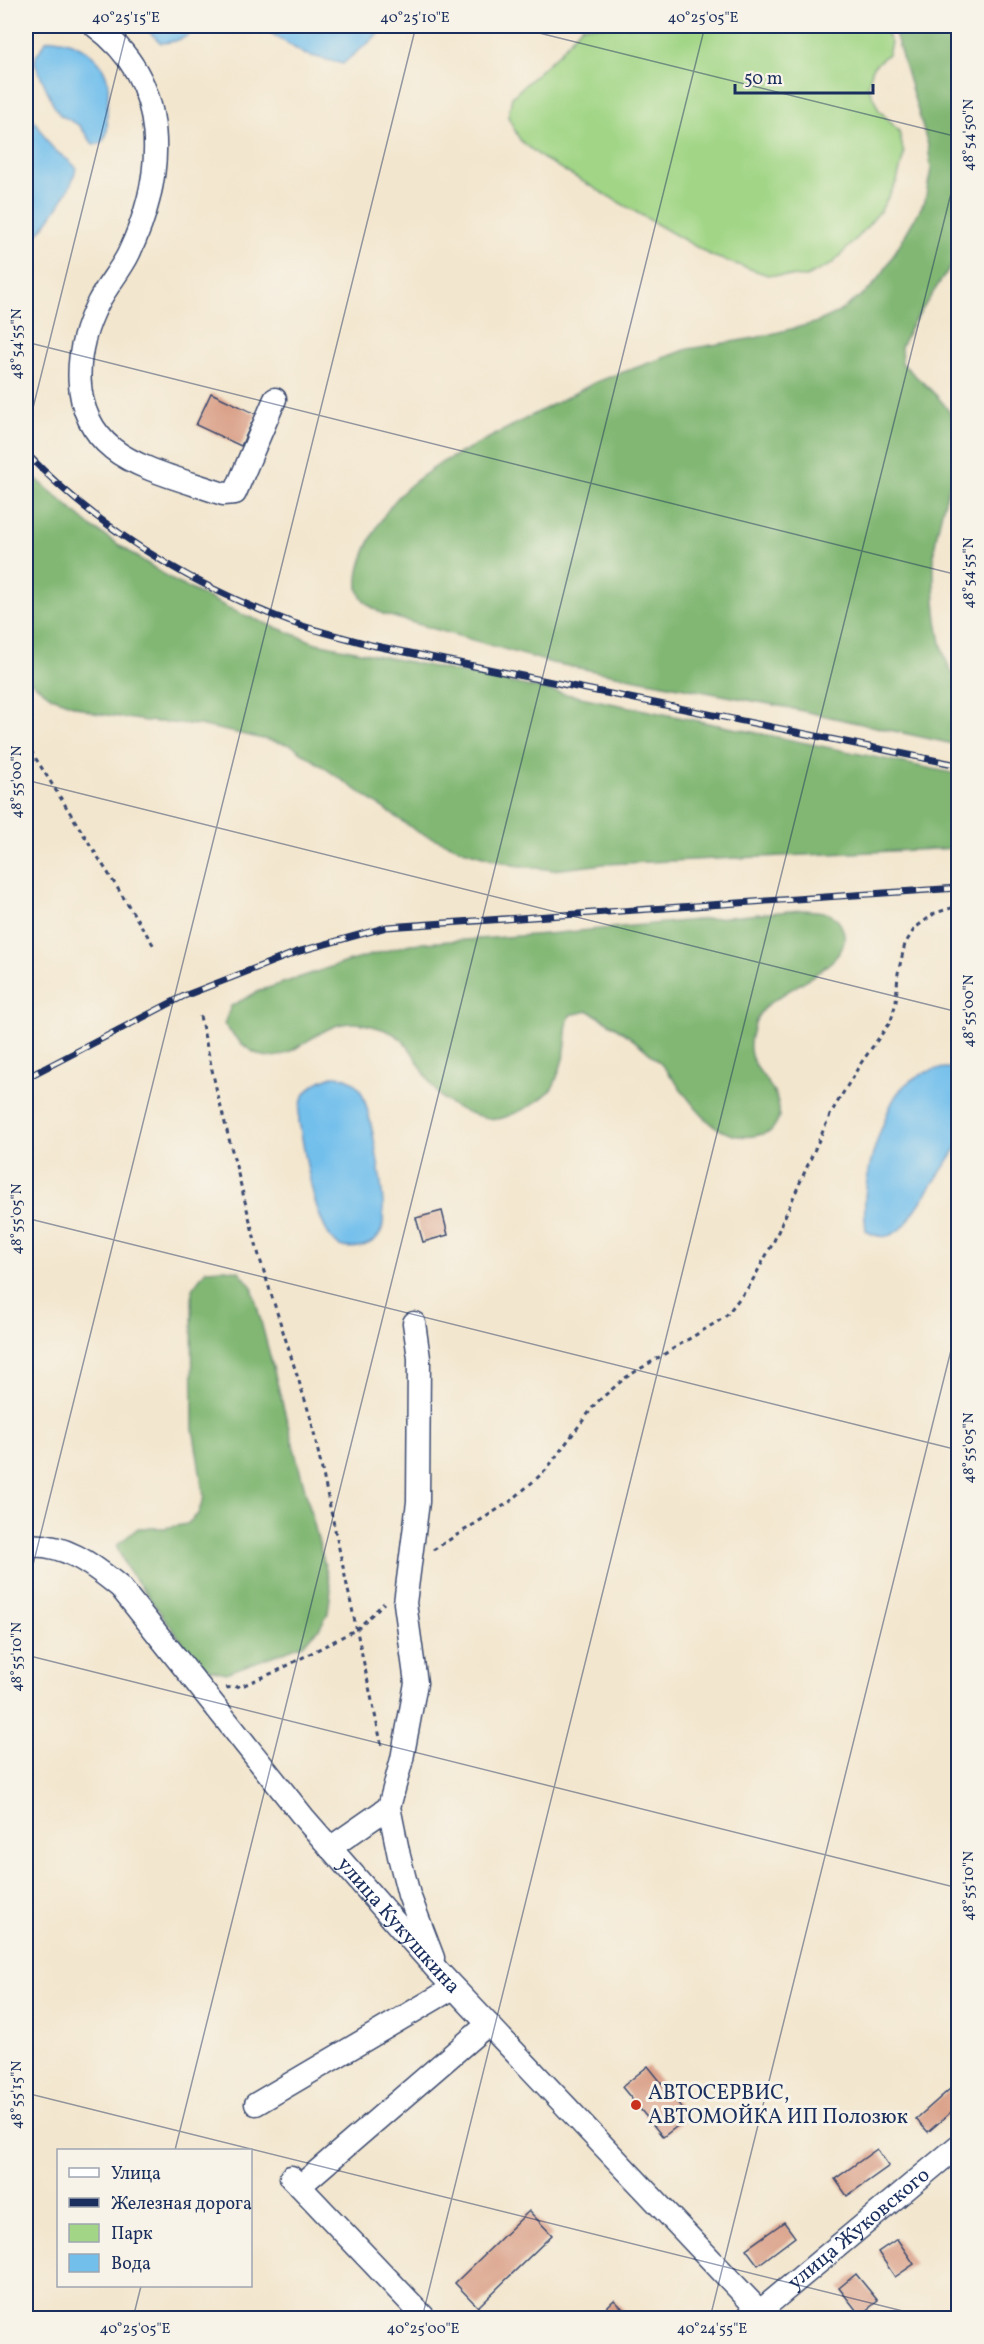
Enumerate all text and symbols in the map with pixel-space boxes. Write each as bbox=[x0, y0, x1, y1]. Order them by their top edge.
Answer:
text: 40°25'15"E bbox=[92, 8, 160, 29]
text: 40°25'10"E bbox=[380, 8, 450, 29]
text: 40°25'05"E bbox=[667, 8, 739, 29]
scale bar bbox=[735, 57, 873, 95]
text: 50 m bbox=[744, 67, 783, 92]
text: 48°54'50"N bbox=[959, 99, 980, 171]
text: 48°54'55"N bbox=[7, 308, 28, 380]
text: 48°54'55"N bbox=[959, 537, 980, 609]
text: 48°55'00"N bbox=[7, 745, 28, 819]
text: 48°55'00"N bbox=[959, 974, 980, 1048]
text: 48°55'05"N bbox=[7, 1183, 28, 1255]
text: 48°55'05"N bbox=[959, 1412, 980, 1484]
text: 48°55'10"N bbox=[7, 1622, 28, 1692]
street label: улица Кукушкина bbox=[330, 1851, 467, 2000]
text: 48°55'10"N bbox=[959, 1851, 980, 1921]
text: 48°55'15"N bbox=[7, 2061, 28, 2129]
place label: АВТОСЕРВИС, АВТОМОЙКА ИП Полозюк bbox=[648, 2079, 908, 2132]
marker: АВТОСЕРВИС, АВТОМОЙКА ИП Полозюк bbox=[629, 2098, 643, 2112]
legend bbox=[57, 2149, 252, 2287]
street label: улица Жуковского bbox=[781, 2161, 936, 2297]
text: Улица bbox=[111, 2162, 161, 2187]
text: Железная дорога bbox=[111, 2192, 252, 2217]
text: Парк bbox=[111, 2222, 153, 2247]
text: Вода bbox=[111, 2252, 151, 2277]
text: 40°25'05"E bbox=[99, 2319, 171, 2340]
text: 40°25'00"E bbox=[387, 2319, 459, 2340]
text: 40°24'55"E bbox=[677, 2319, 747, 2340]

